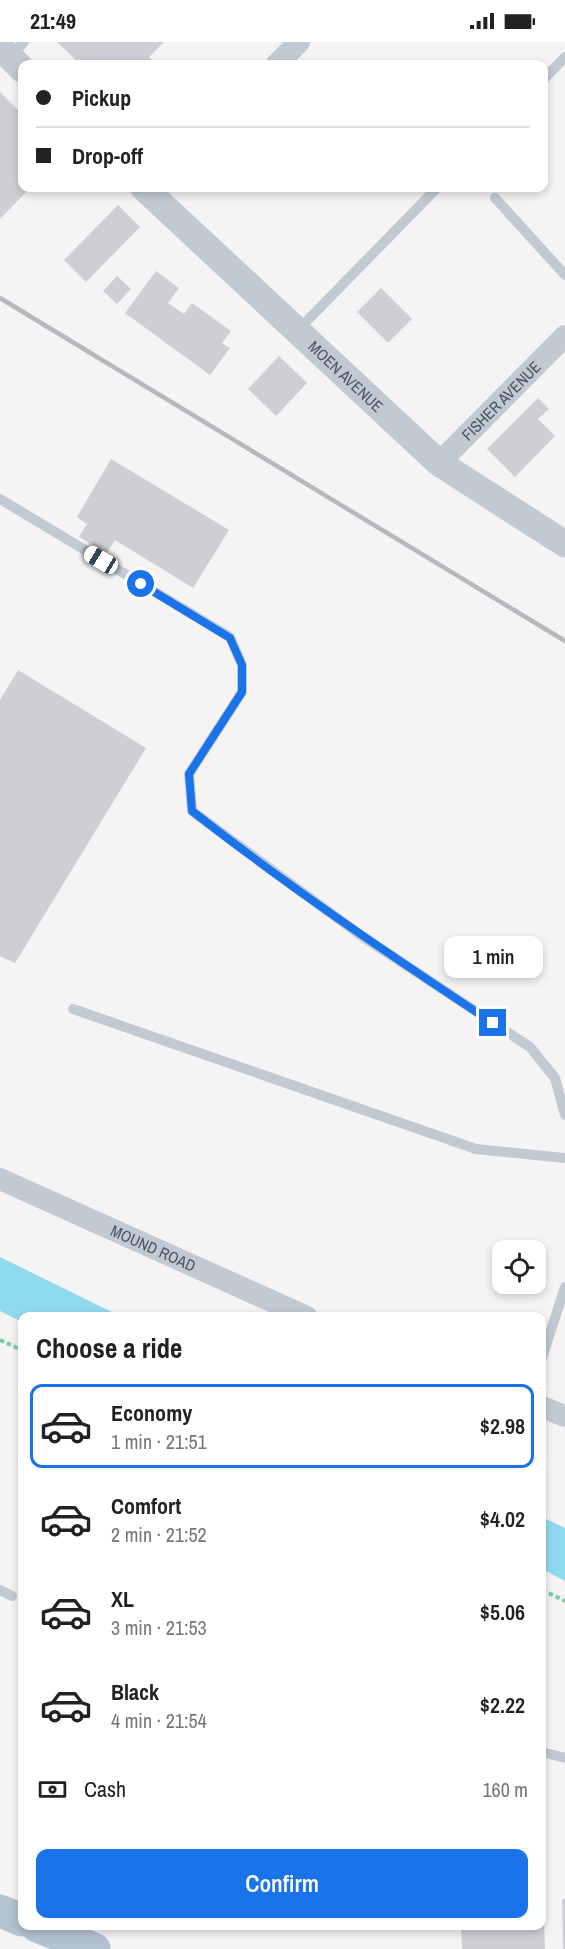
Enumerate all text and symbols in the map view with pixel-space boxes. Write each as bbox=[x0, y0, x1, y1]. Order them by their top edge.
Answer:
text: 21:49 bbox=[30, 6, 76, 36]
text: Pickup bbox=[72, 83, 131, 113]
text: Drop-off bbox=[72, 141, 143, 171]
street label: MOEN AVENUE bbox=[303, 336, 388, 417]
street label: FISHER AVENUE bbox=[456, 356, 545, 445]
car bbox=[81, 543, 121, 577]
route start bbox=[127, 570, 154, 597]
callout: 1 min bbox=[444, 936, 542, 978]
text: 1 min bbox=[472, 943, 515, 970]
route end bbox=[479, 1009, 506, 1036]
street label: MOUND ROAD bbox=[107, 1219, 199, 1277]
map controls bbox=[492, 1240, 546, 1294]
button: locate bbox=[492, 1240, 546, 1294]
text: Choose a ride bbox=[36, 1330, 182, 1366]
text: Economy bbox=[111, 1398, 192, 1428]
icon: car bbox=[39, 1399, 93, 1453]
text: $2.98 bbox=[480, 1411, 525, 1441]
text: 1 min · 21:51 bbox=[111, 1428, 207, 1455]
text: Comfort bbox=[111, 1491, 181, 1521]
icon: car bbox=[39, 1492, 93, 1546]
text: $4.02 bbox=[480, 1504, 525, 1534]
text: 2 min · 21:52 bbox=[111, 1521, 207, 1548]
text: XL bbox=[111, 1584, 134, 1614]
icon: car bbox=[39, 1585, 93, 1639]
text: $5.06 bbox=[480, 1597, 525, 1627]
text: 3 min · 21:53 bbox=[111, 1614, 207, 1641]
text: Black bbox=[111, 1677, 159, 1707]
icon: car bbox=[39, 1678, 93, 1732]
text: $2.22 bbox=[480, 1690, 525, 1720]
text: 4 min · 21:54 bbox=[111, 1707, 207, 1734]
icon: cash bbox=[36, 1773, 69, 1806]
text: Cash bbox=[84, 1774, 126, 1804]
text: 160 m bbox=[482, 1776, 528, 1803]
button: Confirm bbox=[36, 1849, 528, 1918]

